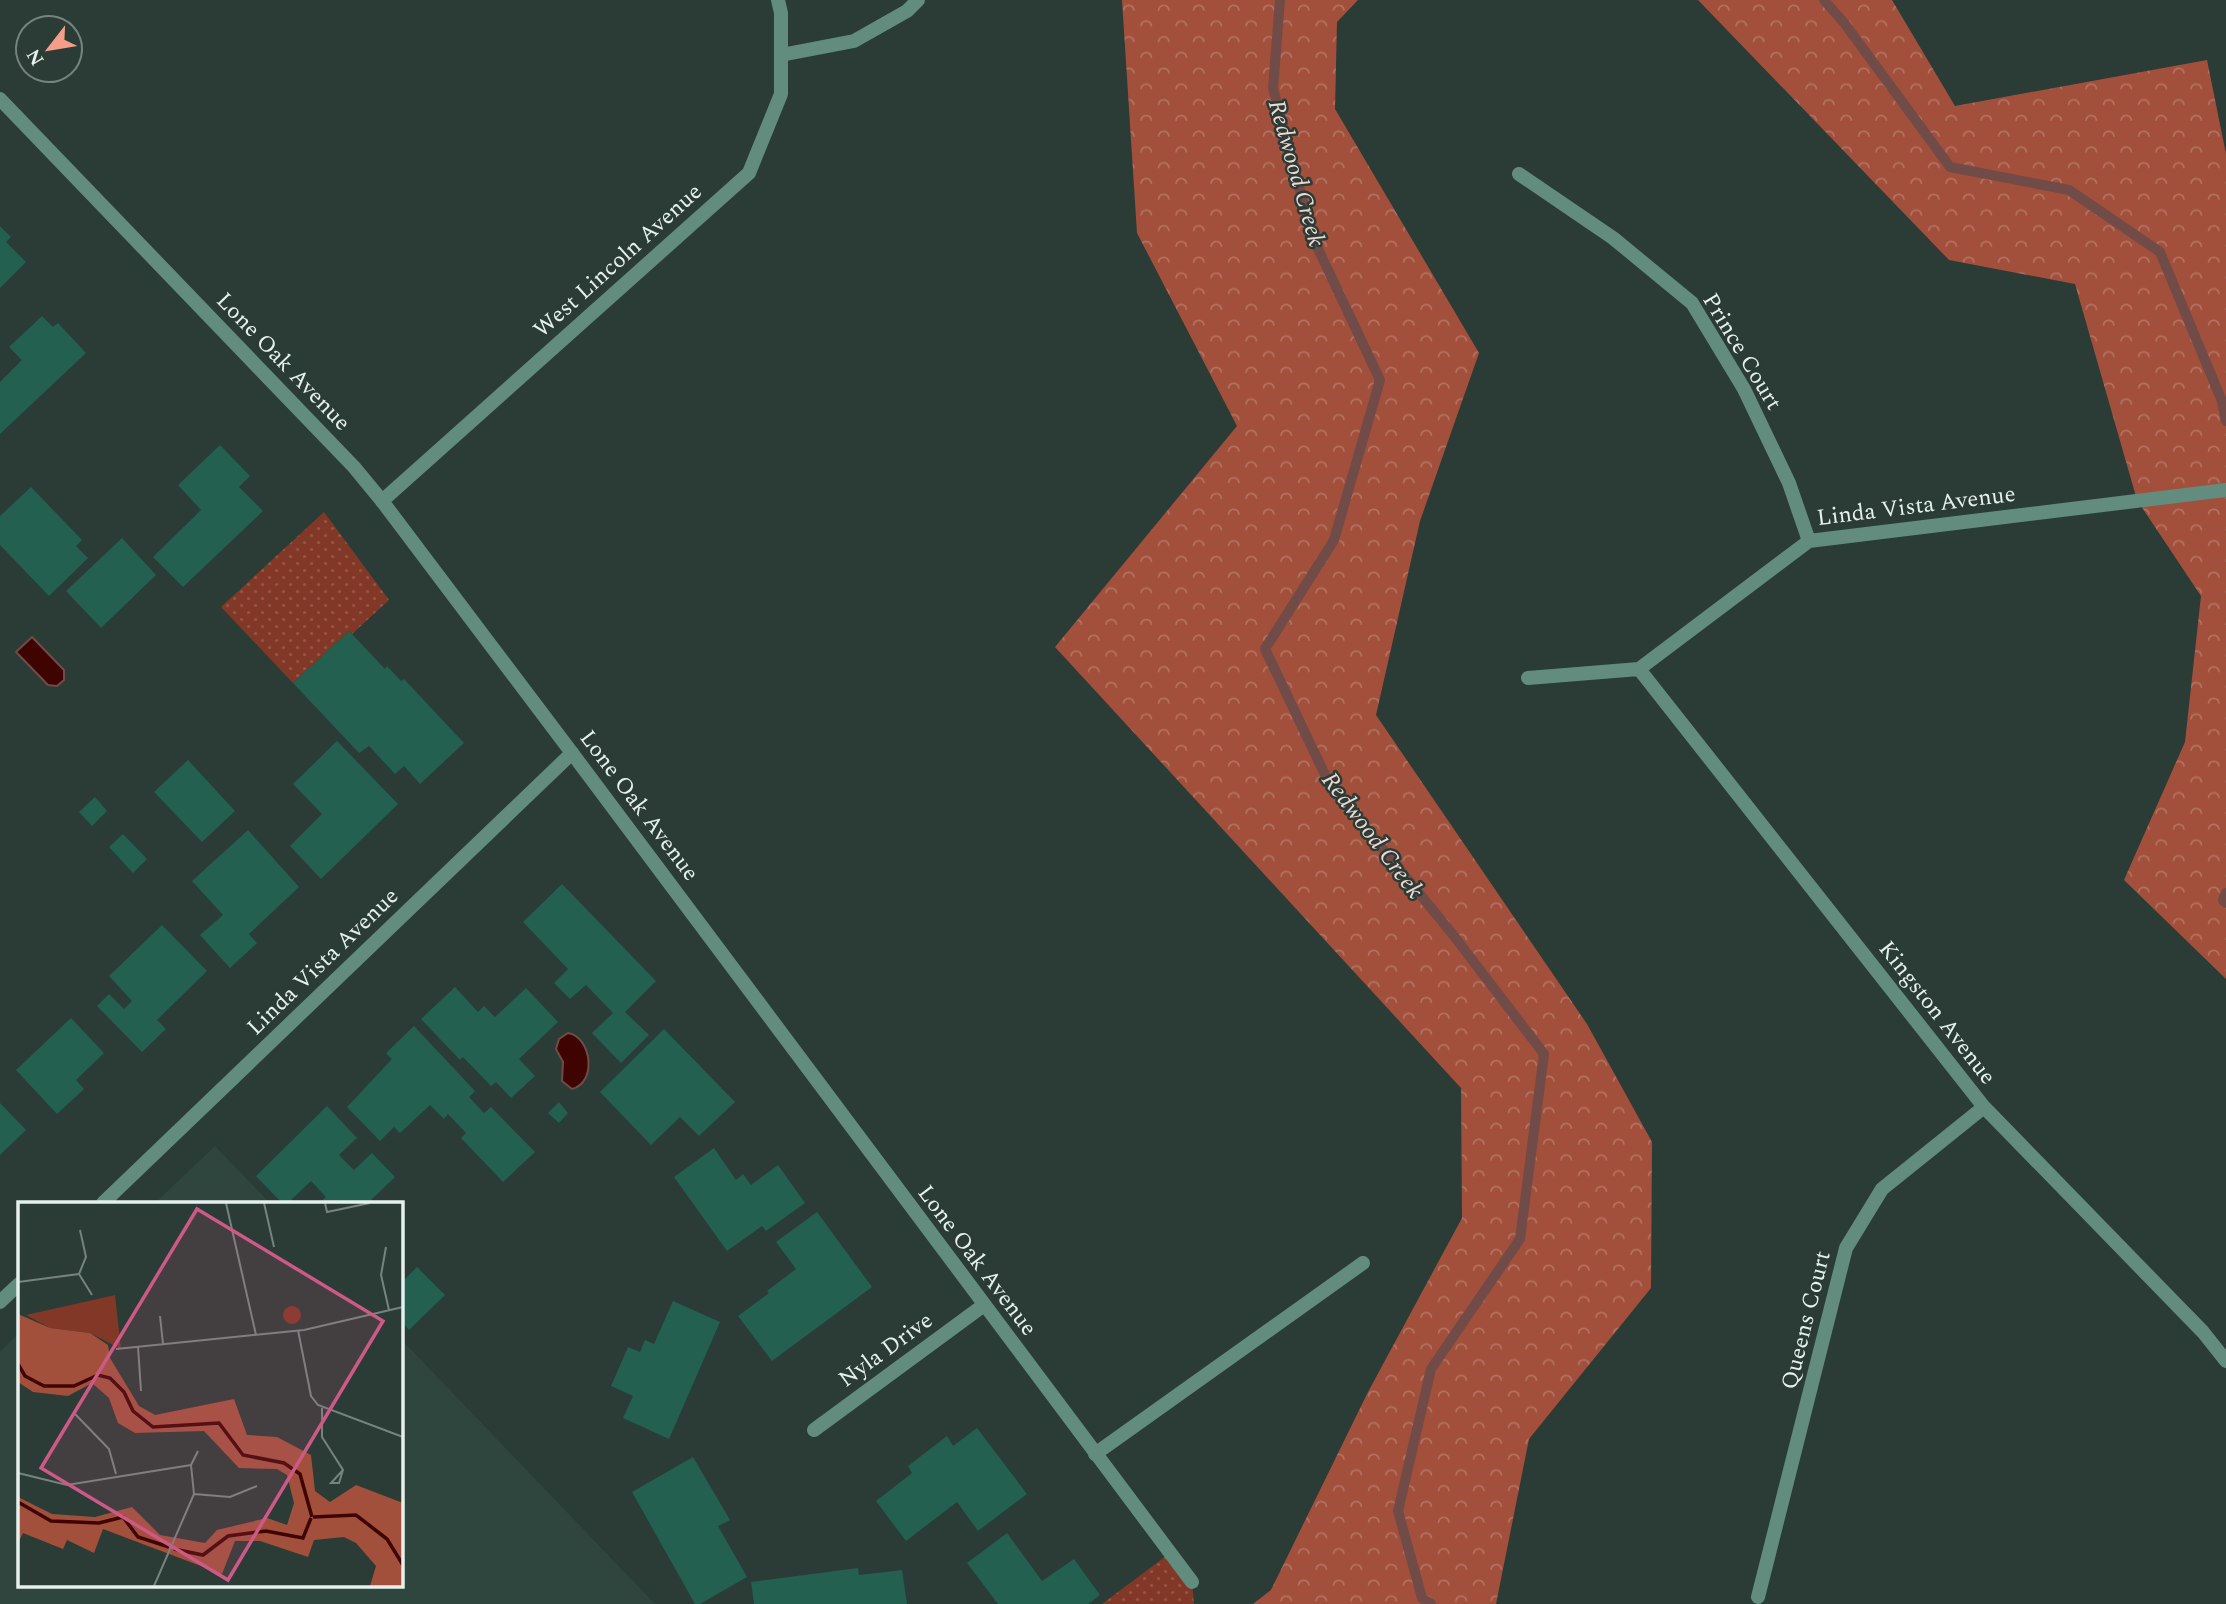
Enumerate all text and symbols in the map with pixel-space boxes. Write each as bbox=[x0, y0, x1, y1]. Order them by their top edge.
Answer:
north arrow bbox=[14, 14, 84, 84]
text: N bbox=[19, 43, 52, 71]
water label: Redwood Creek bbox=[1258, 96, 1334, 251]
street label: West Lincoln Avenue bbox=[526, 175, 710, 347]
street label: Lone Oak Avenue bbox=[207, 285, 359, 439]
street label: Prince Court bbox=[1693, 286, 1791, 417]
street label: Linda Vista Avenue bbox=[1815, 477, 2018, 536]
street label: Lone Oak Avenue bbox=[570, 723, 707, 889]
water label: Redwood Creek bbox=[1312, 764, 1432, 907]
street label: Linda Vista Avenue bbox=[239, 880, 407, 1044]
street label: Kingston Avenue bbox=[1869, 933, 2004, 1092]
street label: Lone Oak Avenue bbox=[908, 1178, 1045, 1344]
inset map bbox=[18, 1202, 402, 1586]
street label: Queens Court bbox=[1772, 1247, 1841, 1394]
street label: Nyla Drive bbox=[831, 1304, 940, 1397]

